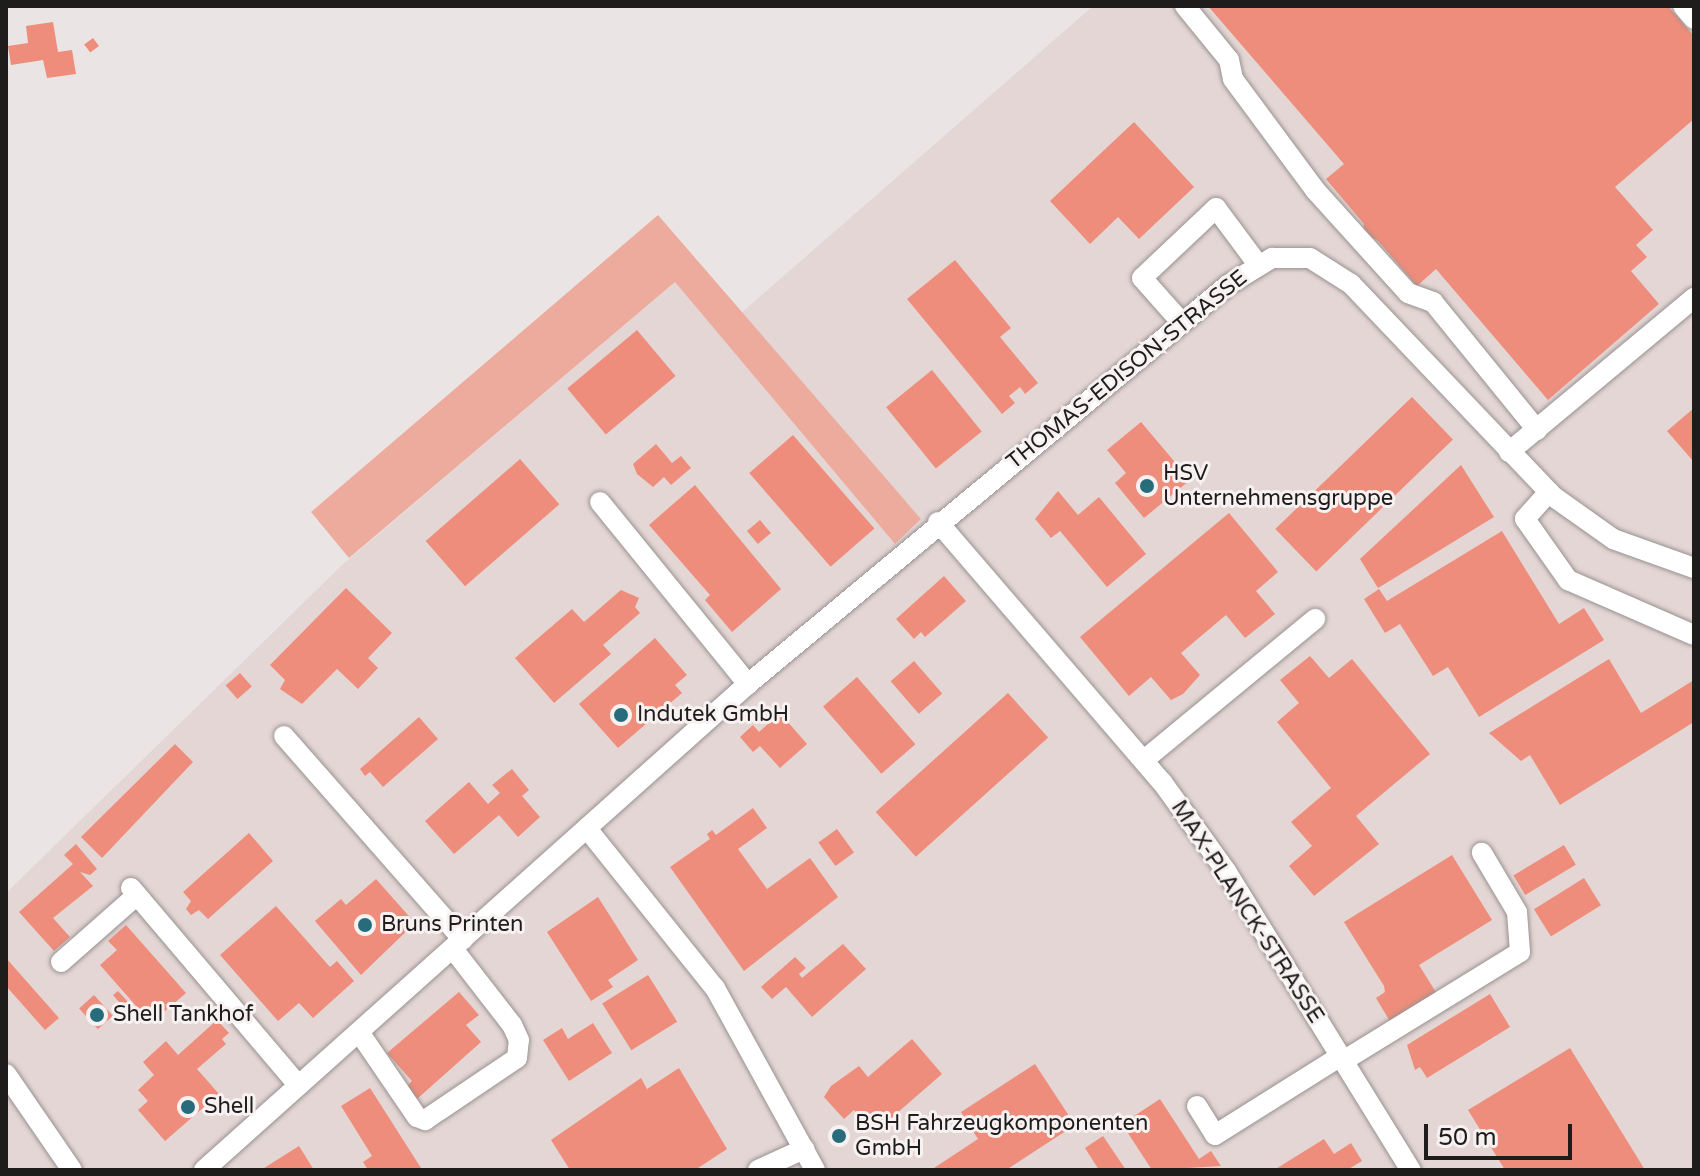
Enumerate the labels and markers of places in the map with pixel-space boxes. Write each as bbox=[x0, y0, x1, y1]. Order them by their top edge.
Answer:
place label: HSV Unternehmensgruppe bbox=[1163, 460, 1393, 512]
marker: HSV Unternehmensgruppe bbox=[1138, 477, 1156, 495]
place label: Indutek GmbH bbox=[637, 702, 789, 728]
marker: Indutek GmbH bbox=[612, 706, 630, 724]
place label: Bruns Printen bbox=[381, 912, 523, 938]
marker: Bruns Printen bbox=[356, 916, 374, 934]
place label: Shell Tankhof bbox=[113, 1002, 253, 1028]
marker: Shell Tankhof bbox=[88, 1006, 106, 1024]
place label: Shell bbox=[204, 1094, 254, 1120]
marker: Shell bbox=[179, 1098, 197, 1116]
place label: BSH Fahrzeugkomponenten GmbH bbox=[855, 1110, 1148, 1162]
marker: BSH Fahrzeugkomponenten GmbH bbox=[830, 1127, 848, 1145]

